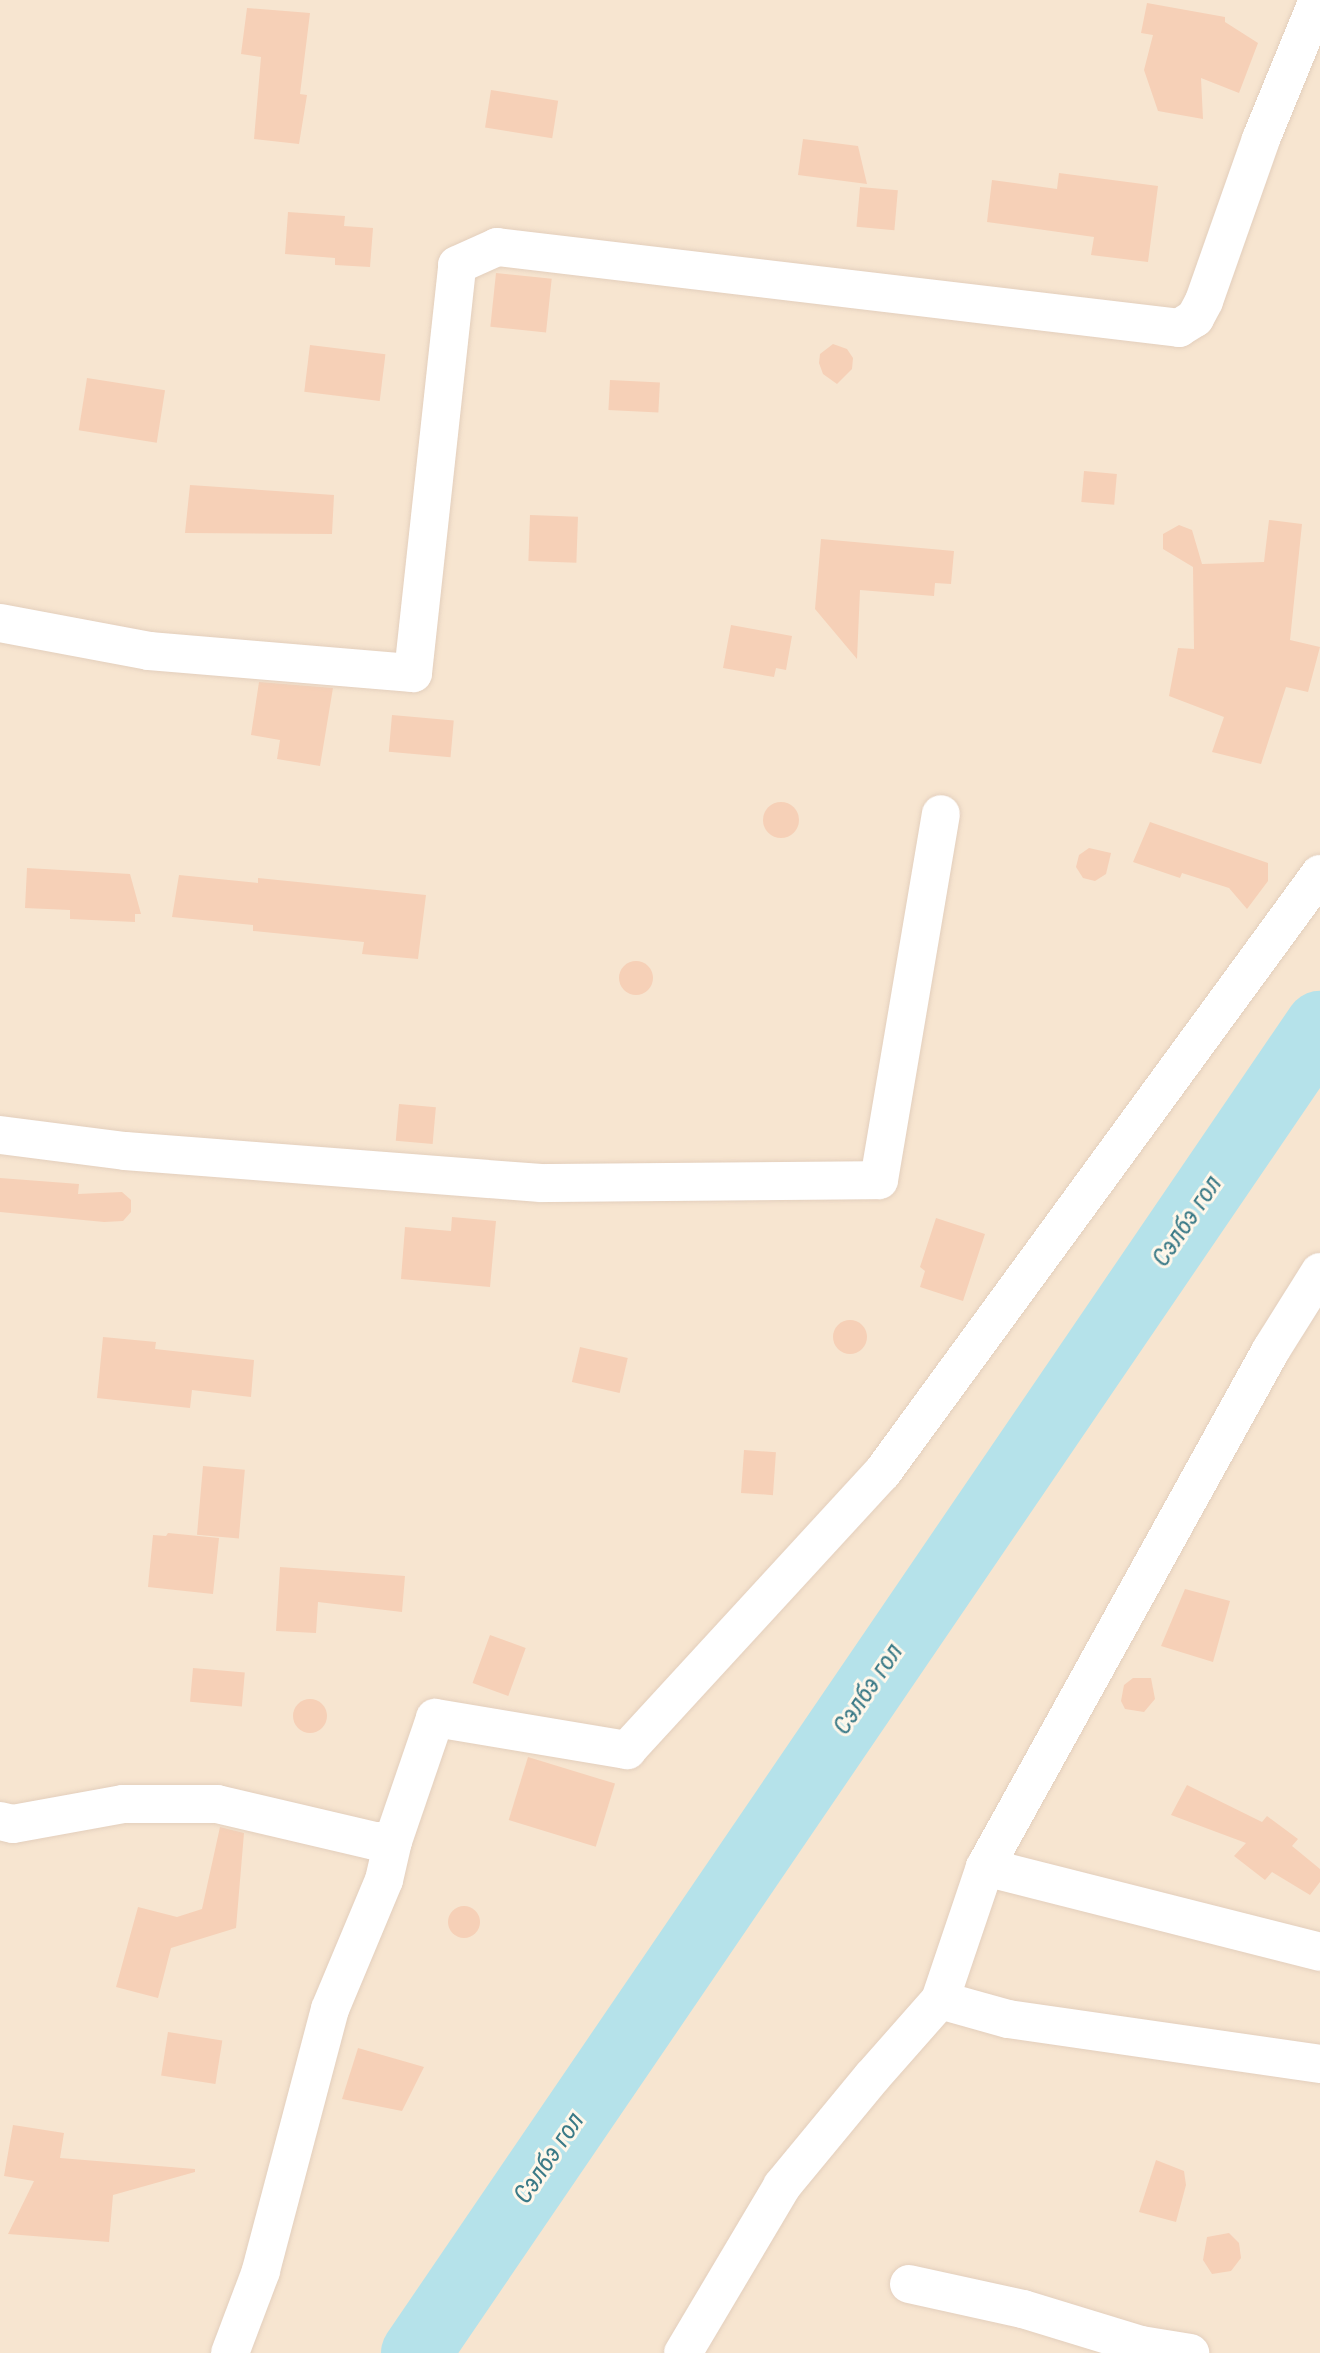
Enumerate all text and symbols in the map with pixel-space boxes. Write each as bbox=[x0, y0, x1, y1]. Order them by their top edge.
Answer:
water label: Сэлбэ гол bbox=[1145, 1169, 1229, 1273]
water label: Сэлбэ гол bbox=[826, 1637, 910, 1741]
water label: Сэлбэ гол bbox=[507, 2106, 591, 2210]

